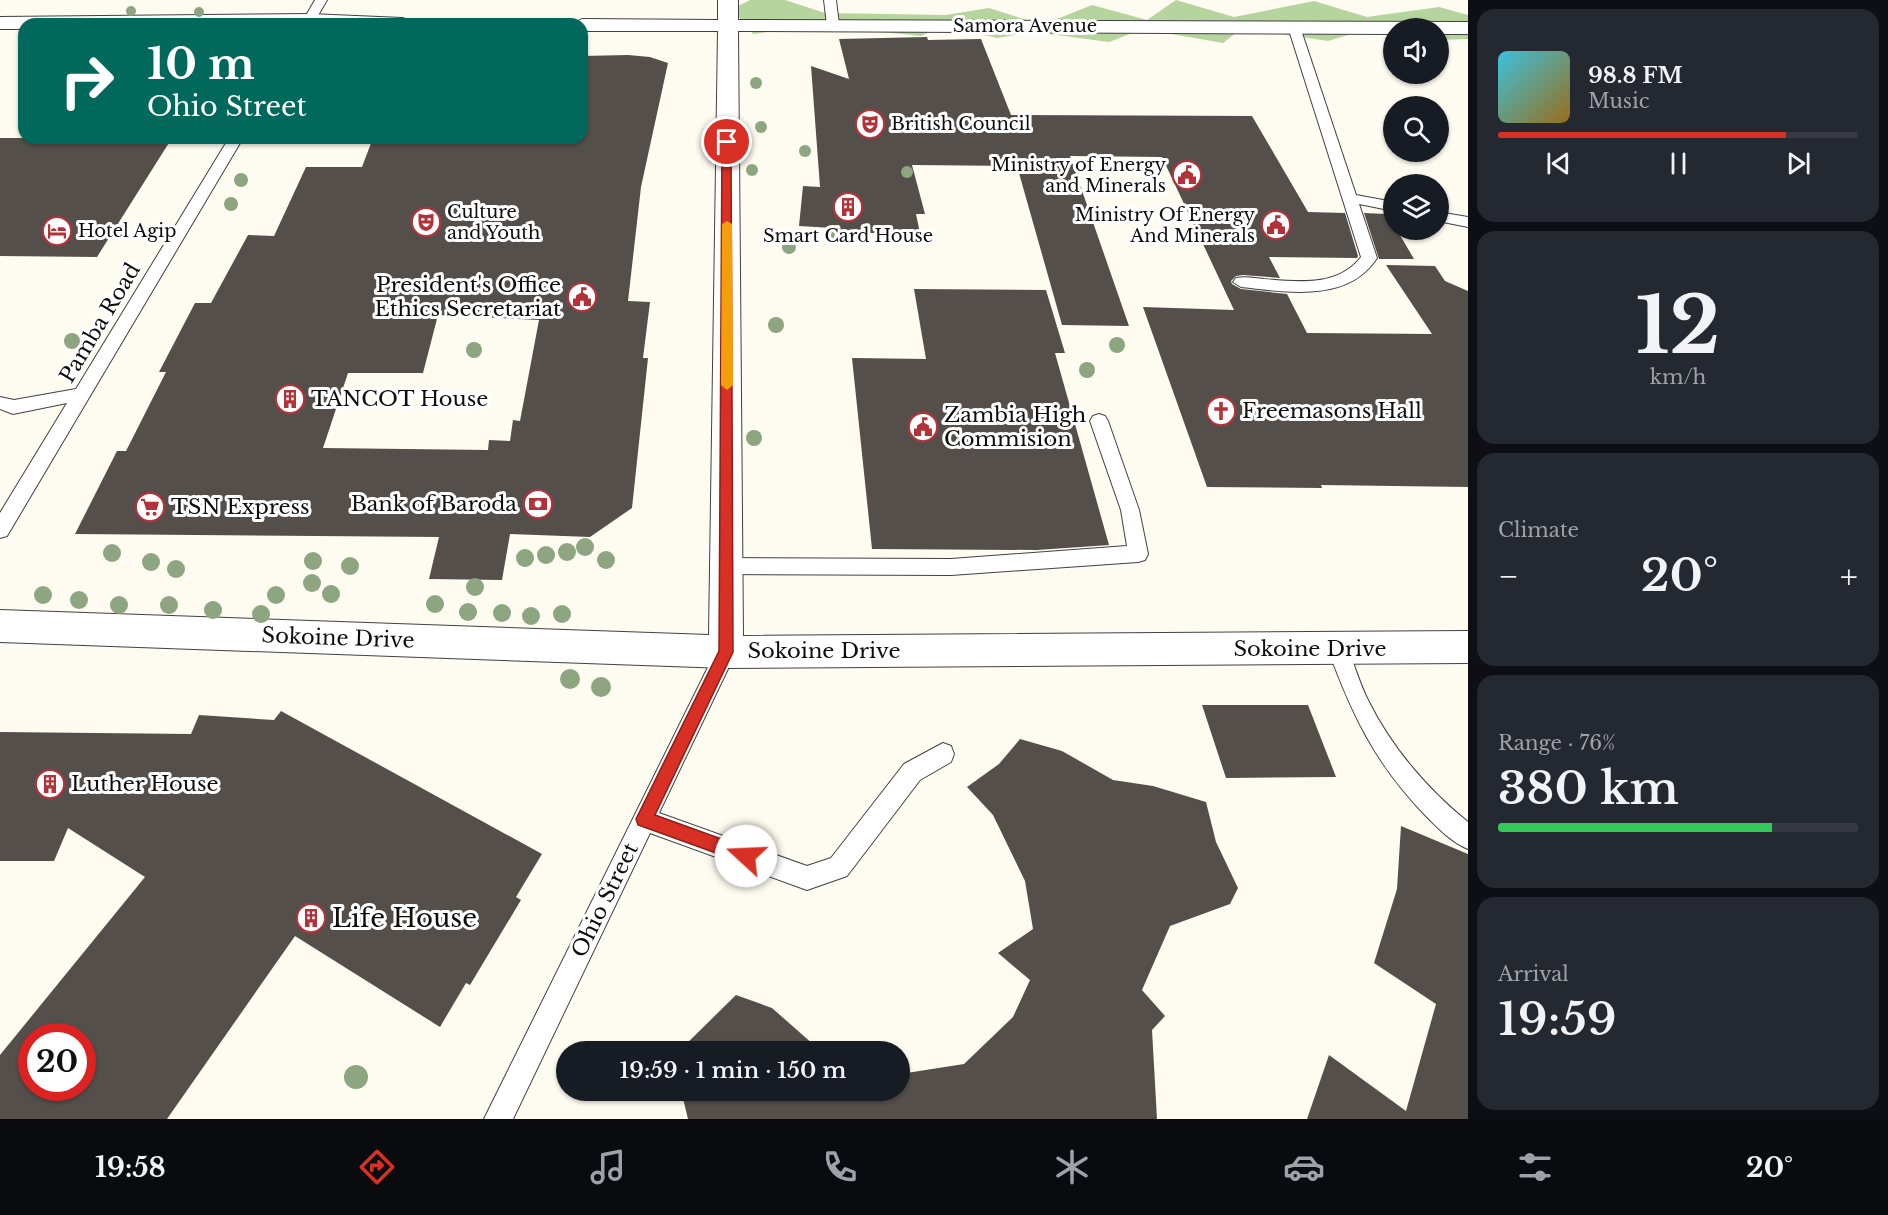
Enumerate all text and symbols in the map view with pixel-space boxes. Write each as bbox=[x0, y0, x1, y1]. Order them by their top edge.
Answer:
street label: Samora Avenue bbox=[953, 15, 1097, 37]
map controls bbox=[1383, 18, 1449, 240]
button: sound bbox=[1383, 18, 1449, 84]
text: 10 m bbox=[147, 38, 255, 90]
icon: right bbox=[48, 42, 126, 120]
text: 98.8 FM bbox=[1588, 62, 1683, 89]
text: Music bbox=[1588, 89, 1649, 113]
text: Ohio Street bbox=[147, 90, 307, 123]
button: search bbox=[1383, 96, 1449, 162]
theatre icon: British Council bbox=[854, 108, 886, 140]
place label: British Council bbox=[891, 113, 1031, 135]
pin bbox=[701, 116, 752, 167]
icon: arrive bbox=[710, 125, 743, 158]
icon: previous bbox=[1542, 147, 1575, 180]
icon: pause bbox=[1662, 147, 1695, 180]
icon: next bbox=[1782, 147, 1815, 180]
place label: Ministry of Energy and Minerals bbox=[991, 154, 1166, 197]
public building icon: Ministry of Energy and Minerals bbox=[1171, 159, 1203, 191]
button: layers bbox=[1383, 174, 1449, 240]
building icon: Smart Card House bbox=[832, 191, 864, 223]
place label: Culture and Youth bbox=[447, 201, 540, 244]
place label: Ministry Of Energy And Minerals bbox=[1075, 204, 1255, 247]
theatre icon: Culture and Youth bbox=[410, 206, 442, 238]
public building icon: Ministry Of Energy And Minerals bbox=[1260, 209, 1292, 241]
hotel icon: Hotel Agip bbox=[41, 215, 73, 247]
place label: Hotel Agip bbox=[78, 220, 176, 242]
place label: Smart Card House bbox=[763, 225, 933, 247]
street label: Pamba Road bbox=[54, 258, 146, 388]
place label: President's Office Ethics Secretariat bbox=[374, 272, 561, 322]
text: 12 bbox=[1636, 277, 1720, 374]
public building icon: President's Office Ethics Secretariat bbox=[566, 281, 598, 313]
text: km/h bbox=[1650, 365, 1706, 389]
building icon: TANCOT House bbox=[274, 383, 306, 415]
place label: TANCOT House bbox=[311, 386, 488, 412]
church icon: Freemasons Hall bbox=[1205, 395, 1237, 427]
place label: Freemasons Hall bbox=[1242, 398, 1422, 424]
place label: Zambia High Commision bbox=[944, 402, 1086, 452]
public building icon: Zambia High Commision bbox=[907, 411, 939, 443]
bank icon: Bank of Baroda bbox=[522, 488, 554, 520]
supermarket icon: TSN Express bbox=[134, 491, 166, 523]
place label: Bank of Baroda bbox=[351, 491, 517, 517]
place label: TSN Express bbox=[171, 494, 310, 520]
text: Climate bbox=[1498, 518, 1579, 542]
text: 20° bbox=[1641, 547, 1718, 603]
text: − bbox=[1498, 556, 1519, 597]
text: + bbox=[1840, 556, 1858, 597]
street label: Sokoine Drive bbox=[261, 622, 415, 654]
street label: Sokoine Drive bbox=[1234, 636, 1386, 662]
street label: Sokoine Drive bbox=[748, 638, 900, 664]
text: Range · 76% bbox=[1498, 731, 1615, 755]
text: 380 km bbox=[1498, 760, 1679, 816]
building icon: Luther House bbox=[34, 768, 66, 800]
place label: Luther House bbox=[71, 771, 218, 797]
position arrow bbox=[714, 824, 778, 888]
street label: Ohio Street bbox=[566, 838, 644, 962]
building icon: Life House bbox=[295, 902, 327, 934]
place label: Life House bbox=[332, 902, 477, 934]
text: Arrival bbox=[1498, 962, 1569, 986]
text: 19:59 bbox=[1498, 991, 1617, 1047]
speed limit sign: 20 bbox=[18, 1023, 96, 1101]
text: 19:59 · 1 min · 150 m bbox=[620, 1057, 846, 1084]
icon: directions bbox=[356, 1146, 398, 1188]
icon: music bbox=[587, 1146, 629, 1188]
icon: phone bbox=[819, 1146, 861, 1188]
icon: climate bbox=[1051, 1146, 1093, 1188]
icon: car bbox=[1283, 1146, 1325, 1188]
icon: filters bbox=[1514, 1146, 1556, 1188]
text: 19:58 bbox=[95, 1151, 166, 1184]
text: 20° bbox=[1746, 1151, 1793, 1184]

